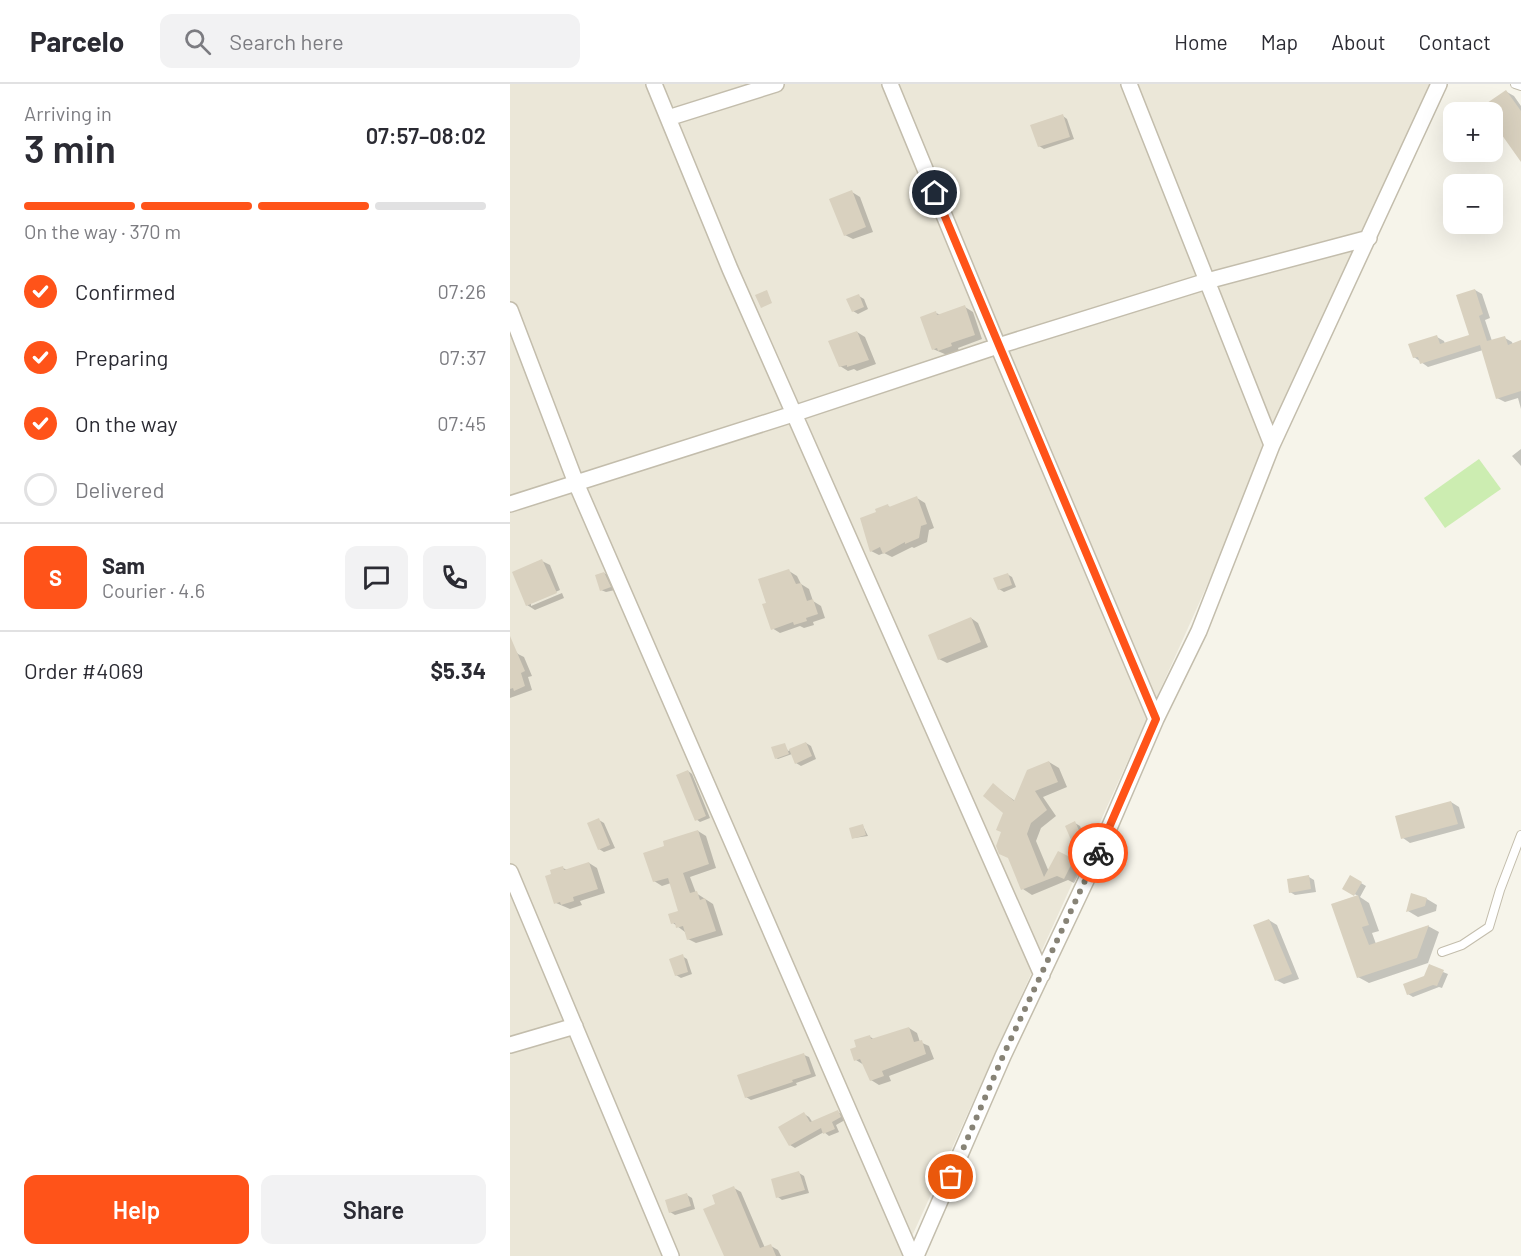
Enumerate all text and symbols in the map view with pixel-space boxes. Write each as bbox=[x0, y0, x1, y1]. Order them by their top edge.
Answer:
search box bbox=[160, 14, 580, 68]
text: Parcelo bbox=[30, 24, 124, 58]
icon: search bbox=[181, 25, 214, 58]
text: Search here bbox=[229, 28, 344, 54]
text: Home bbox=[1174, 29, 1228, 54]
text: Map bbox=[1261, 29, 1298, 54]
text: About bbox=[1331, 29, 1386, 54]
text: Contact bbox=[1419, 29, 1491, 54]
text: Arriving in bbox=[24, 101, 112, 125]
map controls bbox=[1443, 102, 1503, 234]
button: + bbox=[1443, 102, 1503, 162]
text: 07:57–08:02 bbox=[366, 122, 486, 148]
text: 3 min bbox=[24, 124, 116, 171]
pin bbox=[909, 167, 960, 218]
button: − bbox=[1443, 174, 1503, 234]
icon: home bbox=[918, 176, 951, 209]
text: On the way · 370 m bbox=[24, 219, 181, 243]
icon: check bbox=[24, 275, 57, 308]
text: Confirmed bbox=[75, 278, 175, 304]
text: 07:26 bbox=[437, 279, 486, 303]
icon: check bbox=[24, 341, 57, 374]
text: Preparing bbox=[75, 344, 168, 370]
text: 07:37 bbox=[439, 345, 486, 369]
icon: check bbox=[24, 407, 57, 440]
text: On the way bbox=[75, 410, 178, 436]
text: 07:45 bbox=[437, 411, 486, 435]
text: Delivered bbox=[75, 476, 164, 502]
button: chat bbox=[345, 546, 408, 609]
button: phone bbox=[423, 546, 486, 609]
text: Sam bbox=[102, 552, 145, 578]
text: S bbox=[49, 564, 62, 590]
text: Courier · 4.6 bbox=[102, 578, 205, 602]
text: Order #4069 bbox=[24, 657, 144, 683]
text: $5.34 bbox=[430, 657, 486, 683]
courier bbox=[1068, 823, 1128, 883]
icon: bike bbox=[1082, 837, 1115, 870]
pin bbox=[925, 1151, 976, 1202]
icon: bag bbox=[934, 1160, 967, 1193]
button: Help bbox=[24, 1175, 249, 1244]
button: Share bbox=[261, 1175, 486, 1244]

